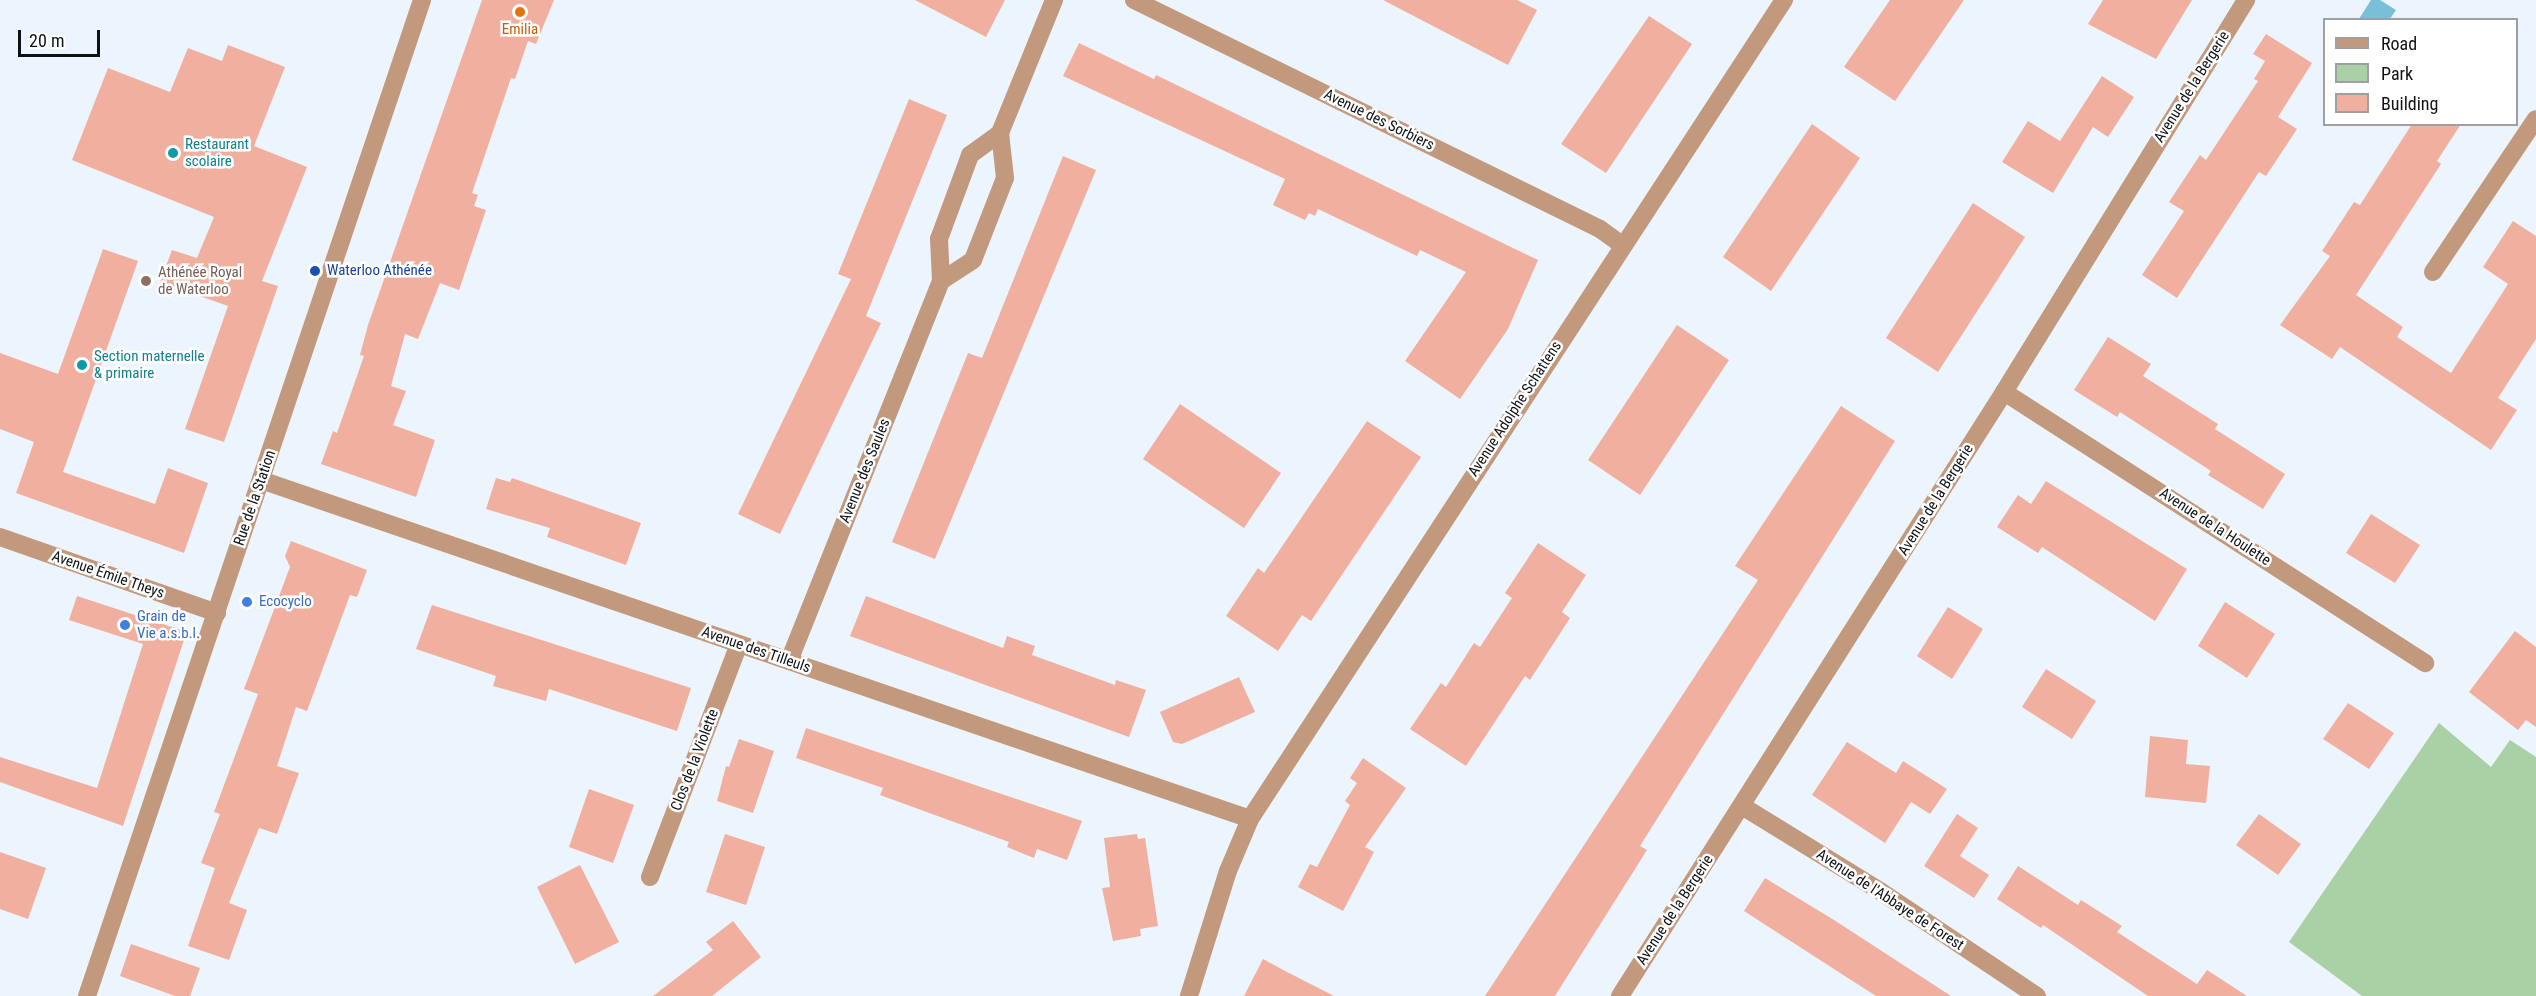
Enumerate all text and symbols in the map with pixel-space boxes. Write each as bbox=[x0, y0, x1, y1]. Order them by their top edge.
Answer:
marker: Emilia bbox=[513, 5, 527, 19]
scale bar bbox=[21, 18, 104, 56]
legend bbox=[2323, 18, 2518, 126]
place label: Emilia bbox=[502, 21, 538, 39]
street label: Avenue de la Bergerie bbox=[2151, 28, 2233, 146]
text: 20 m bbox=[29, 30, 64, 51]
text: Road bbox=[2381, 33, 2417, 54]
text: Park bbox=[2381, 63, 2413, 84]
street label: Avenue des Sorbiers bbox=[1321, 85, 1437, 155]
text: Building bbox=[2381, 93, 2438, 114]
place label: Restaurant scolaire bbox=[185, 135, 249, 170]
marker: Restaurant scolaire bbox=[166, 146, 180, 160]
place label: Waterloo Athénée bbox=[327, 262, 432, 280]
place label: Athénée Royal de Waterloo bbox=[158, 263, 242, 298]
marker: Waterloo Athénée bbox=[308, 264, 322, 278]
marker: Athénée Royal de Waterloo bbox=[139, 274, 153, 288]
street label: Avenue Adolphe Schattens bbox=[1464, 338, 1566, 480]
place label: Section maternelle & primaire bbox=[94, 347, 205, 382]
marker: Section maternelle & primaire bbox=[75, 358, 89, 372]
street label: Avenue des Saules bbox=[836, 416, 894, 526]
street label: Avenue de la Bergerie bbox=[1895, 441, 1977, 559]
street label: Rue de la Station bbox=[230, 448, 280, 548]
street label: Avenue de la Houlette bbox=[2156, 484, 2274, 570]
street label: Avenue Émile Theys bbox=[49, 547, 167, 603]
place label: Ecocyclo bbox=[259, 593, 312, 611]
marker: Ecocyclo bbox=[240, 595, 254, 609]
place label: Grain de Vie a.s.b.l. bbox=[137, 607, 200, 642]
marker: Grain de Vie a.s.b.l. bbox=[118, 618, 132, 632]
street label: Avenue des Tilleuls bbox=[699, 623, 813, 677]
street label: Clos de la Violette bbox=[667, 707, 723, 813]
street label: Avenue de l'Abbaye de Forest bbox=[1813, 846, 1967, 954]
street label: Avenue de la Bergerie bbox=[1633, 852, 1717, 968]

